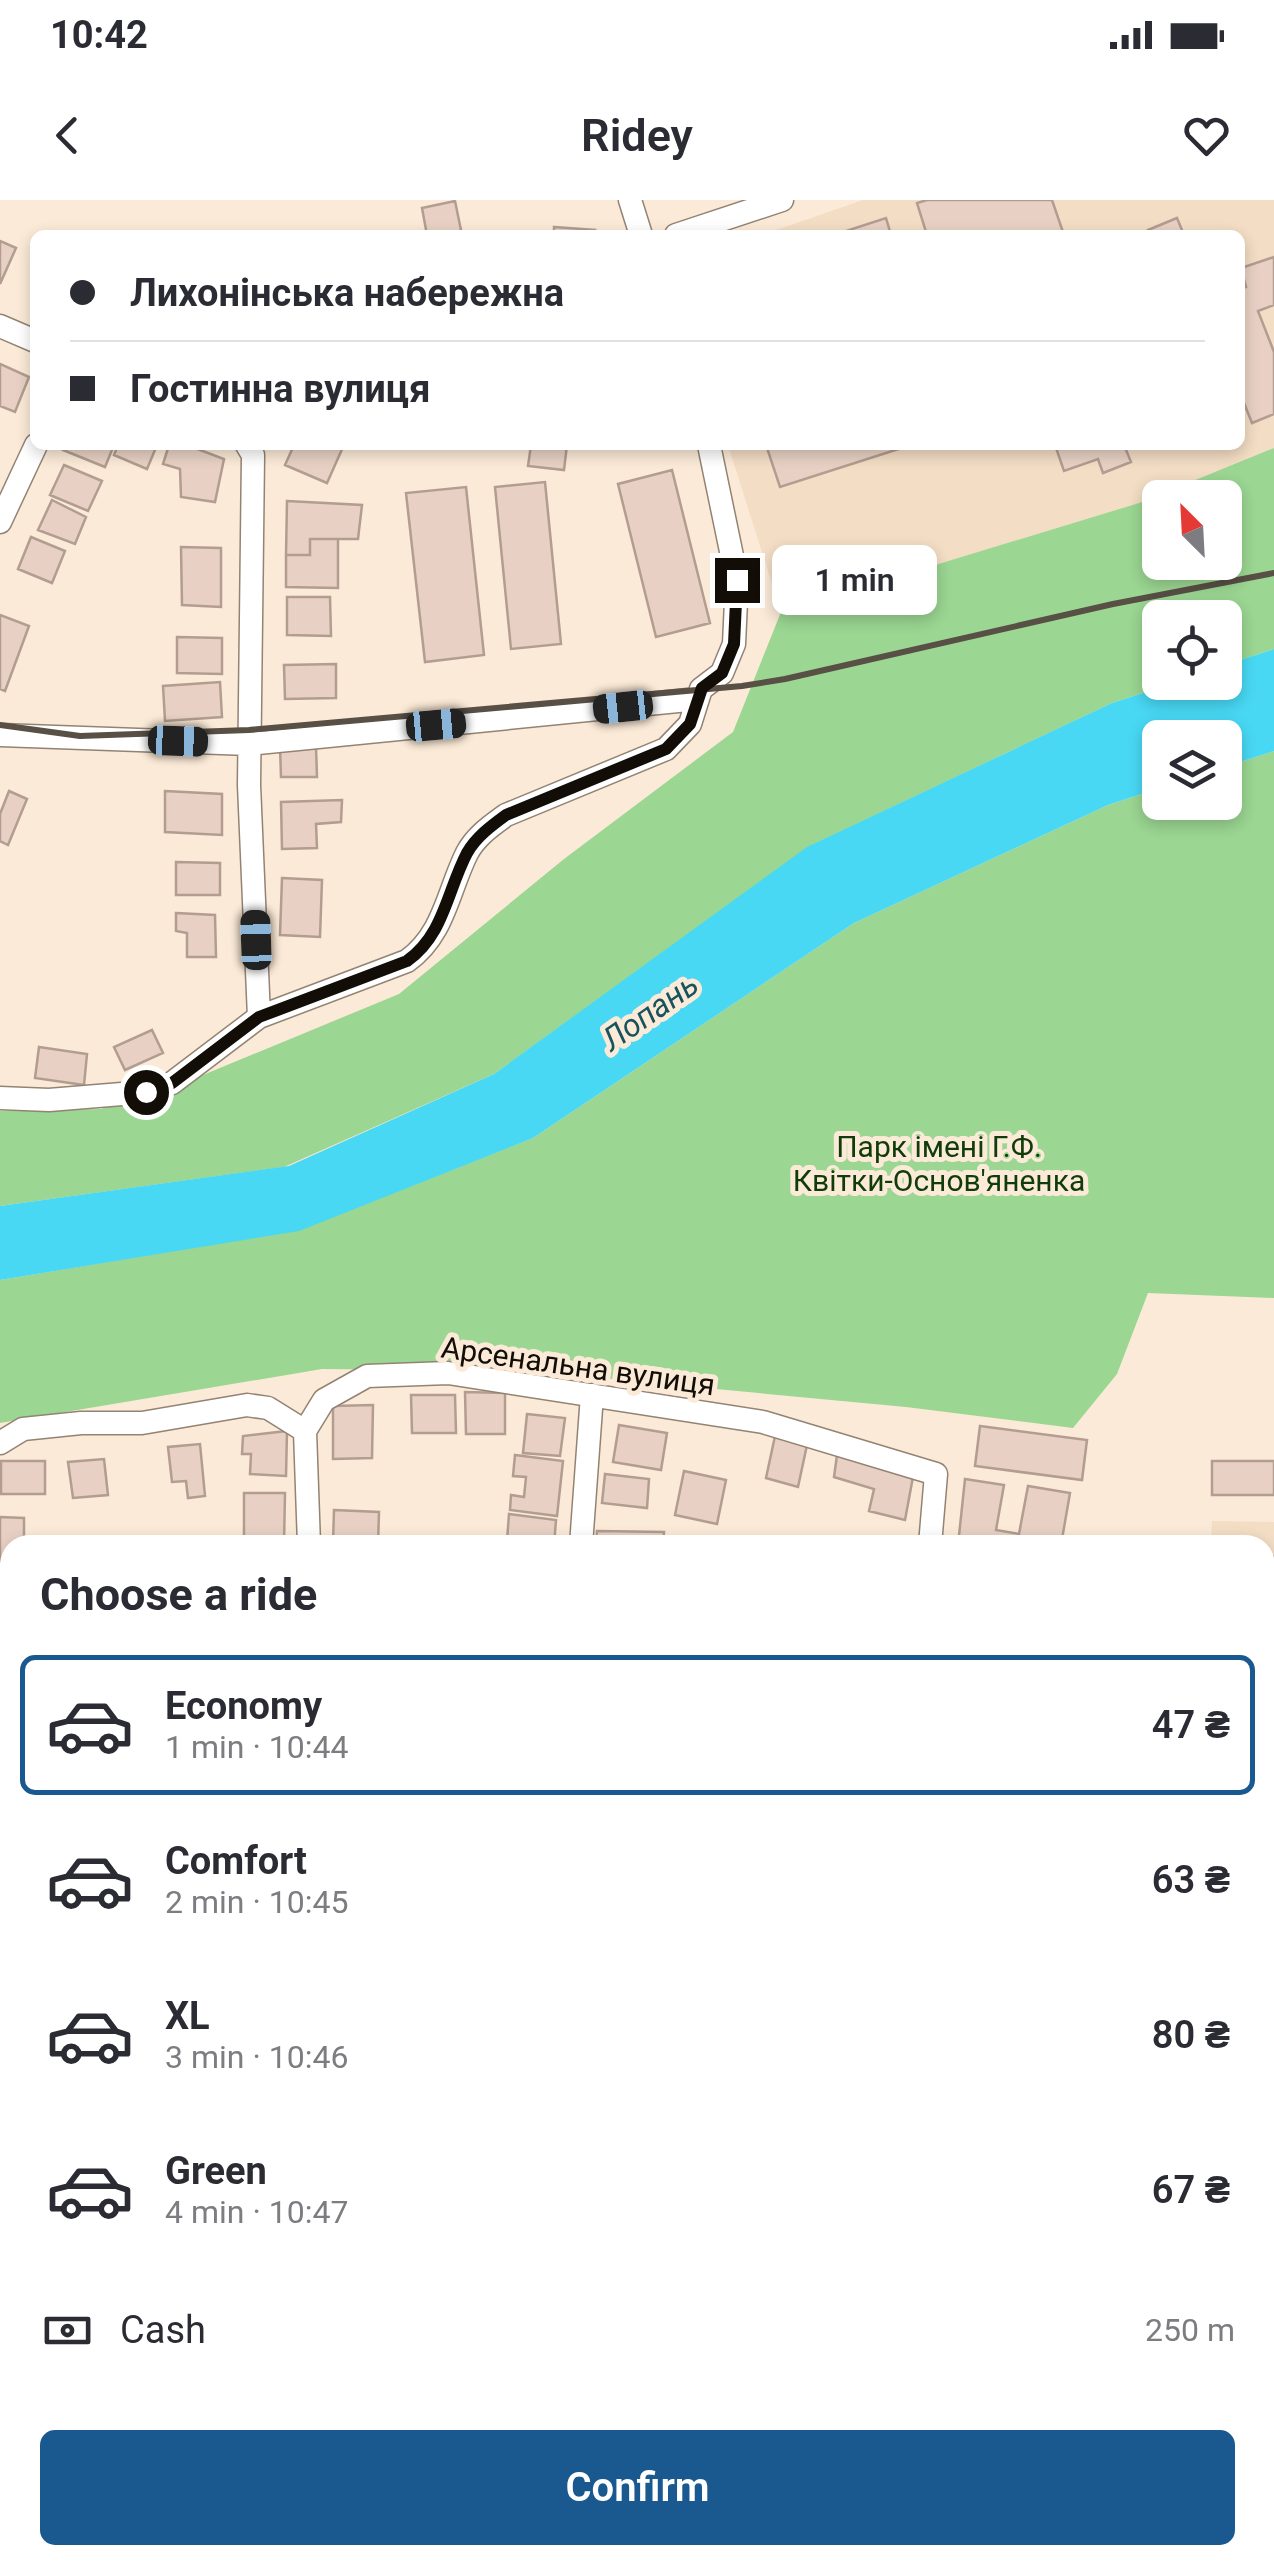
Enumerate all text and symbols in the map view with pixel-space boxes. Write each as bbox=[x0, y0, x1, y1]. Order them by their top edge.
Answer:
text: 10:42 bbox=[50, 13, 148, 57]
icon: back bbox=[40, 108, 95, 163]
icon: heart bbox=[1179, 108, 1234, 163]
text: Ridey bbox=[581, 109, 693, 162]
text: Лихонінська набережна bbox=[130, 271, 564, 315]
text: Гостинна вулиця bbox=[130, 367, 431, 411]
north arrow bbox=[1142, 480, 1242, 580]
map controls bbox=[1142, 480, 1242, 820]
callout: 1 min bbox=[772, 545, 937, 615]
route end bbox=[715, 558, 760, 603]
text: 1 min bbox=[814, 561, 895, 599]
button: locate bbox=[1142, 600, 1242, 700]
car bbox=[592, 689, 654, 725]
car bbox=[405, 707, 467, 743]
button: layers bbox=[1142, 720, 1242, 820]
car bbox=[147, 725, 209, 757]
car bbox=[240, 909, 272, 971]
water label: Лопань bbox=[594, 965, 706, 1059]
route start bbox=[124, 1070, 169, 1115]
park label: Парк імені Г.Ф. Квітки-Основ'яненка bbox=[793, 1129, 1085, 1198]
street label: Арсенальна вулиця bbox=[439, 1329, 717, 1403]
text: Choose a ride bbox=[40, 1568, 317, 1621]
icon: car bbox=[45, 1680, 135, 1770]
text: Economy bbox=[165, 1684, 322, 1728]
text: 47 ₴ bbox=[1152, 1703, 1230, 1747]
text: 1 min · 10:44 bbox=[165, 1728, 348, 1766]
icon: car bbox=[45, 1835, 135, 1925]
text: Comfort bbox=[165, 1839, 307, 1883]
text: 63 ₴ bbox=[1152, 1858, 1230, 1902]
text: 2 min · 10:45 bbox=[165, 1883, 348, 1921]
icon: car bbox=[45, 1990, 135, 2080]
text: XL bbox=[165, 1994, 210, 2038]
text: 80 ₴ bbox=[1152, 2013, 1230, 2057]
text: 3 min · 10:46 bbox=[165, 2038, 348, 2076]
icon: car bbox=[45, 2145, 135, 2235]
text: Green bbox=[165, 2149, 267, 2193]
text: 67 ₴ bbox=[1152, 2168, 1230, 2212]
text: 4 min · 10:47 bbox=[165, 2193, 348, 2231]
icon: cash bbox=[40, 2303, 95, 2358]
text: Cash bbox=[120, 2308, 206, 2352]
text: 250 m bbox=[1145, 2311, 1235, 2349]
button: Confirm bbox=[40, 2430, 1235, 2545]

